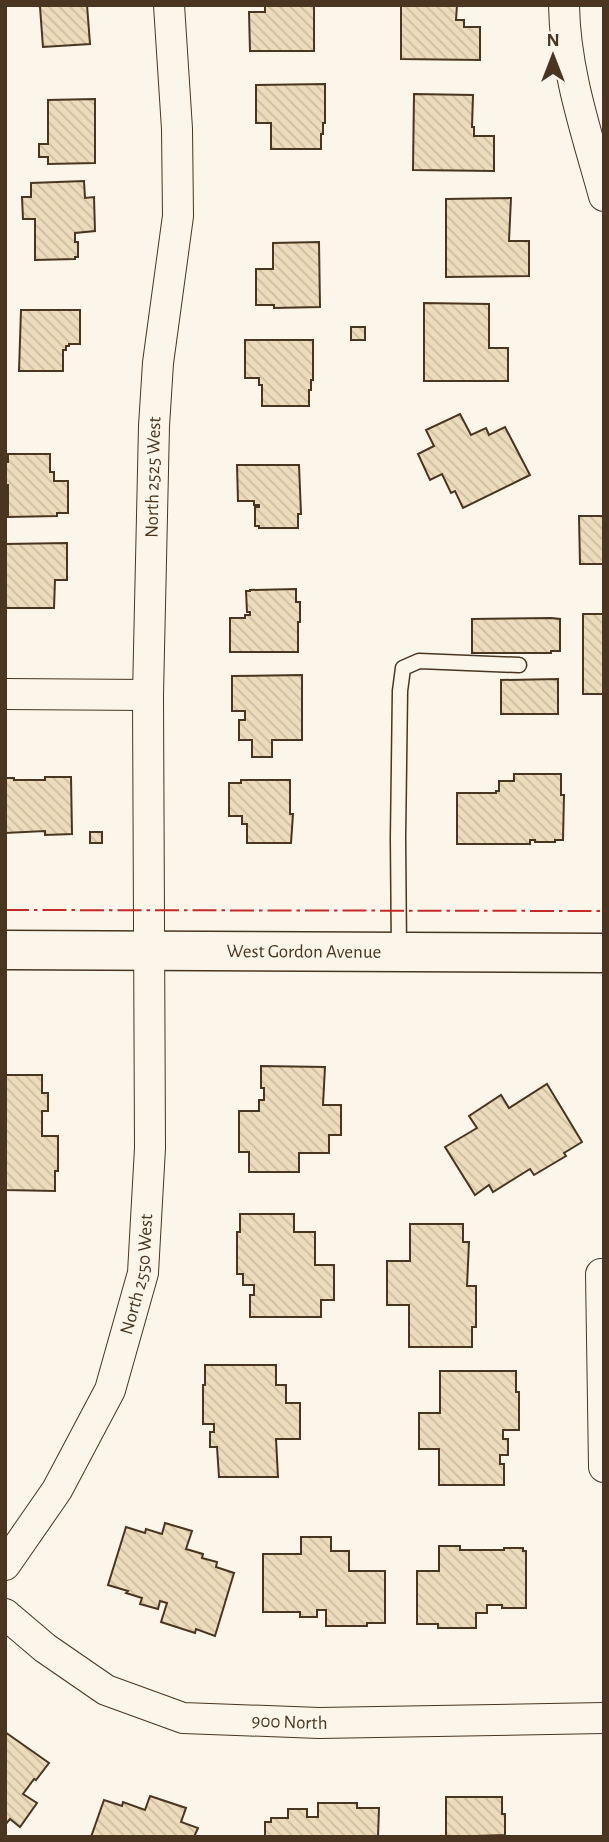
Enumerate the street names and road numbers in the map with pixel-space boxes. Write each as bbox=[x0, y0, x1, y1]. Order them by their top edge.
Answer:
street label: North 2525 West bbox=[142, 416, 164, 538]
street label: West Gordon Avenue bbox=[227, 942, 381, 961]
street label: North 2550 West bbox=[117, 1213, 156, 1337]
street label: 900 North bbox=[251, 1711, 328, 1733]

